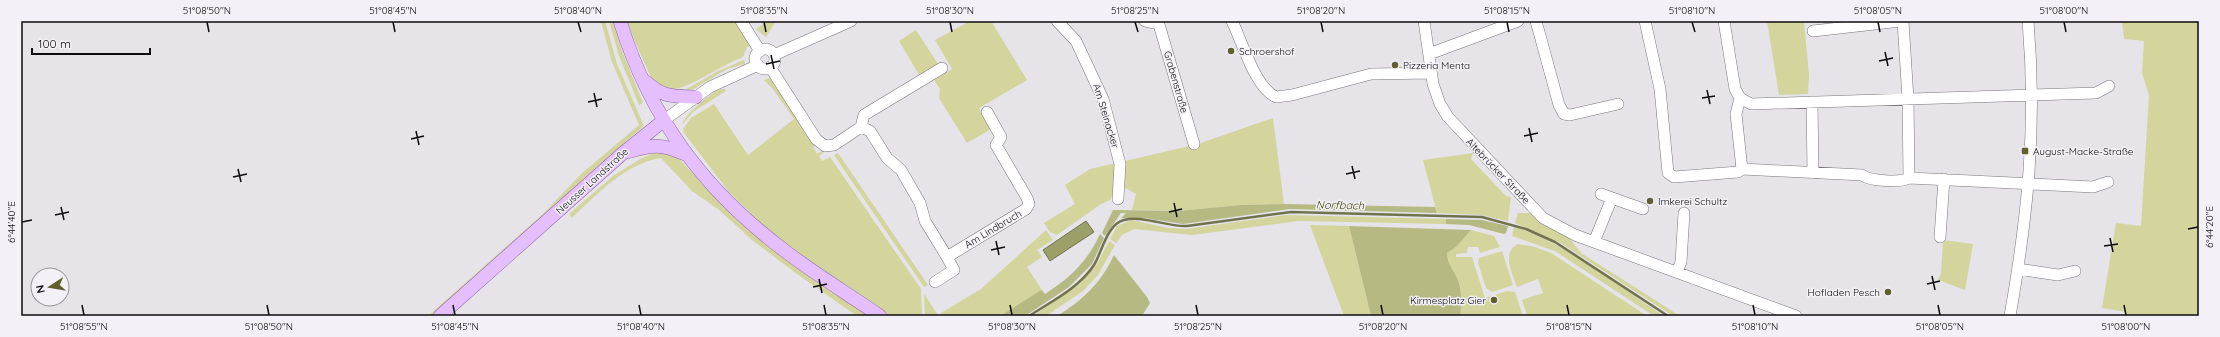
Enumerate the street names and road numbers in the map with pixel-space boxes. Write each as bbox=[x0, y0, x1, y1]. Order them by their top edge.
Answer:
street label: Grabenstraße bbox=[1161, 50, 1191, 115]
street label: Am Steinacker bbox=[1090, 82, 1122, 150]
street label: Altebrücker Straße bbox=[1463, 135, 1533, 207]
street label: Neusser Landstraße bbox=[553, 145, 631, 217]
street label: Am Lindbruch bbox=[962, 207, 1024, 251]

